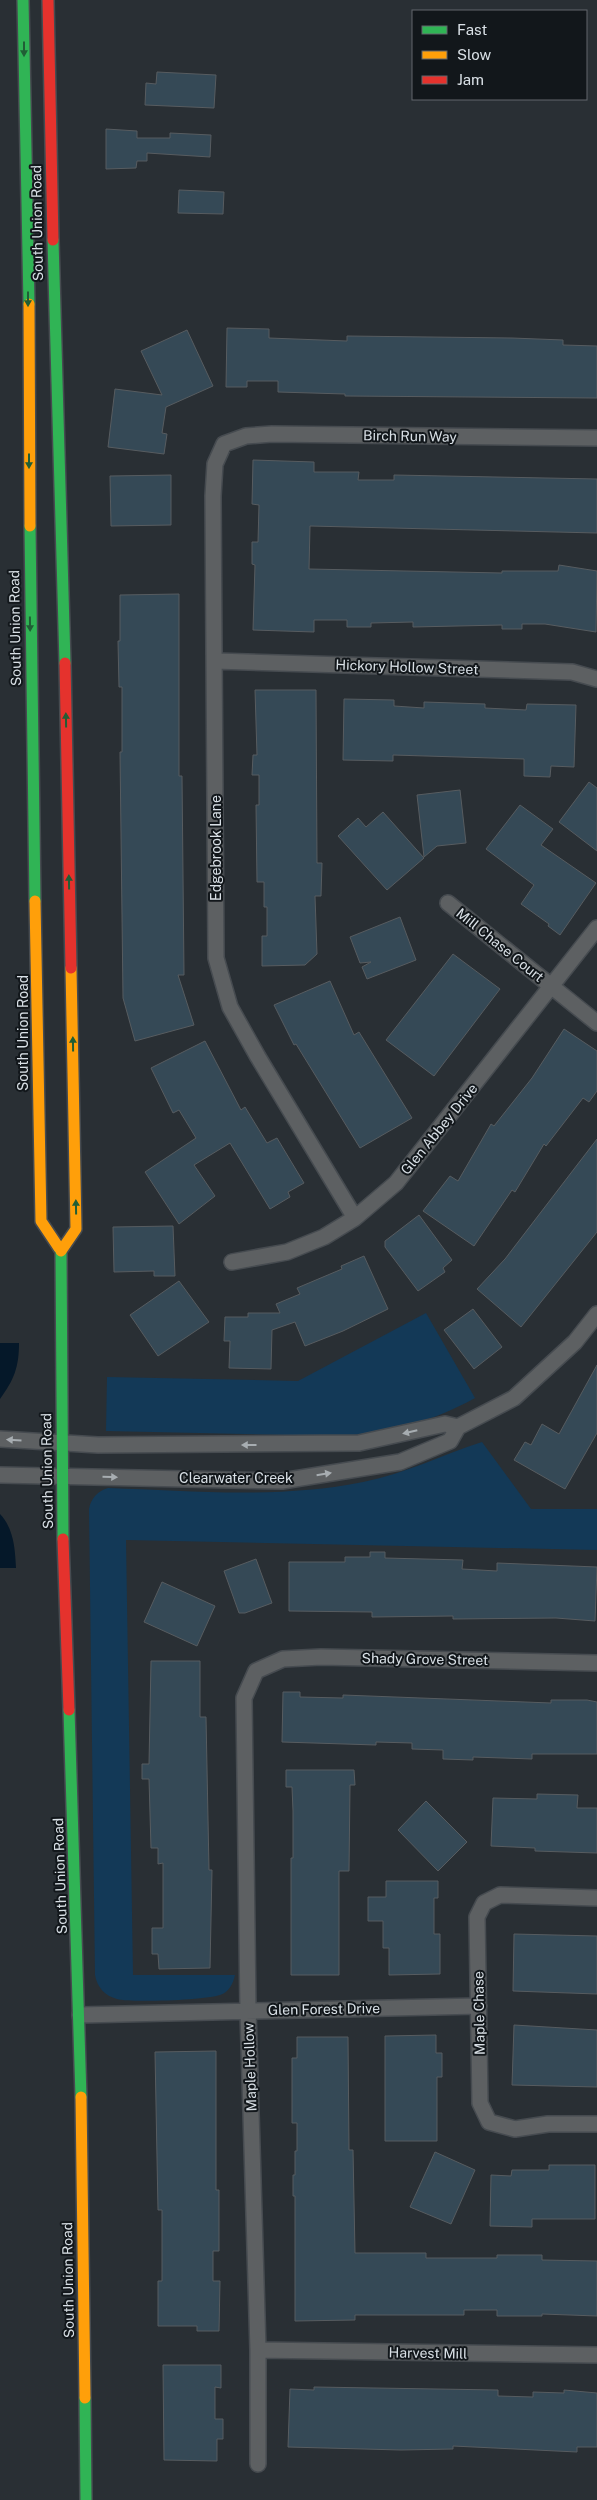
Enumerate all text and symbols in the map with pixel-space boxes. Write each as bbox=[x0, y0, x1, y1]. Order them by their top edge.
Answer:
legend bbox=[412, 10, 587, 100]
text: Fast bbox=[457, 21, 487, 38]
one-way arrow bbox=[20, 41, 28, 57]
text: Slow bbox=[457, 46, 492, 63]
text: Jam bbox=[457, 71, 484, 88]
street label: South Union Road bbox=[28, 165, 46, 281]
one-way arrow bbox=[24, 291, 32, 307]
street label: Birch Run Way bbox=[363, 427, 458, 445]
one-way arrow bbox=[25, 453, 33, 469]
street label: South Union Road bbox=[6, 570, 24, 686]
one-way arrow bbox=[26, 616, 34, 632]
street label: Hickory Hollow Street bbox=[335, 657, 479, 677]
one-way arrow bbox=[62, 711, 70, 727]
street label: Edgebrook Lane bbox=[208, 795, 224, 901]
one-way arrow bbox=[65, 874, 73, 890]
street label: Mill Chase Court bbox=[453, 905, 547, 985]
street label: South Union Road bbox=[15, 975, 31, 1091]
one-way arrow bbox=[68, 1036, 76, 1052]
street label: Glen Abbey Drive bbox=[397, 1080, 481, 1178]
one-way arrow bbox=[72, 1199, 80, 1215]
street label: South Union Road bbox=[38, 1413, 56, 1529]
one-way arrow bbox=[403, 1428, 418, 1436]
one-way arrow bbox=[5, 1435, 21, 1443]
one-way arrow bbox=[241, 1441, 257, 1449]
street label: Clearwater Creek bbox=[179, 1470, 293, 1486]
one-way arrow bbox=[316, 1470, 332, 1478]
one-way arrow bbox=[102, 1474, 118, 1482]
street label: Shady Grove Street bbox=[361, 1650, 489, 1668]
street label: South Union Road bbox=[50, 1818, 70, 1934]
street label: Maple Chase bbox=[470, 1971, 488, 2055]
street label: Glen Forest Drive bbox=[268, 2000, 380, 2018]
street label: Maple Hollow bbox=[240, 2022, 260, 2112]
street label: South Union Road bbox=[59, 2222, 77, 2338]
street label: Harvest Mill bbox=[388, 2344, 468, 2362]

